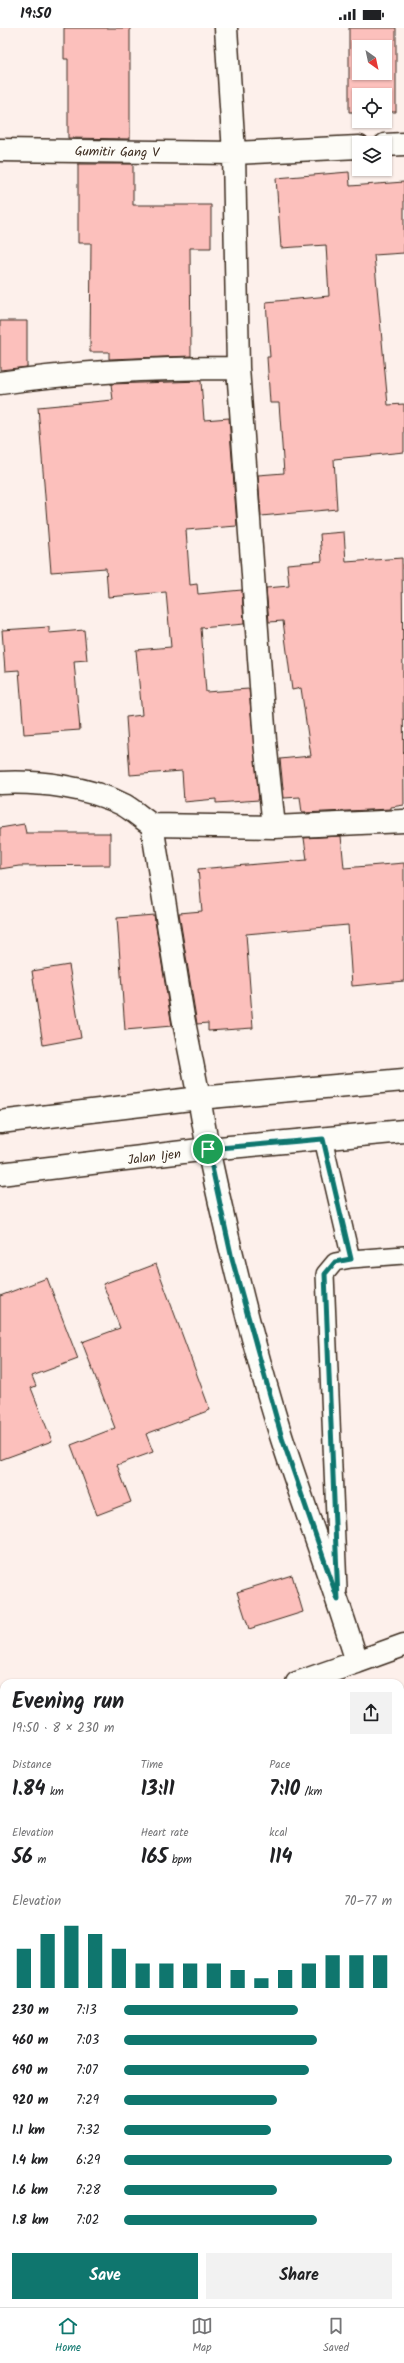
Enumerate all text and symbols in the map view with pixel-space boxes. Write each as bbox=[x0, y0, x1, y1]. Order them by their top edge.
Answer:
text: 19:50 bbox=[20, 2, 51, 26]
north arrow bbox=[352, 40, 392, 80]
map controls bbox=[352, 40, 392, 176]
button: locate bbox=[352, 88, 392, 128]
button: layers bbox=[352, 136, 392, 176]
street label: Gumitir Gang V bbox=[75, 141, 161, 164]
pin bbox=[191, 1132, 225, 1166]
icon: arrive bbox=[197, 1138, 219, 1160]
street label: Jalan Ijen bbox=[126, 1144, 182, 1171]
text: Evening run bbox=[12, 1685, 124, 1720]
button: share bbox=[350, 1692, 392, 1734]
text: 19:50 · 8 × 230 m bbox=[12, 1718, 114, 1739]
text: Distance bbox=[12, 1756, 52, 1774]
text: Time bbox=[141, 1756, 163, 1774]
text: Pace bbox=[269, 1756, 290, 1774]
text: 1.84 bbox=[12, 1774, 45, 1806]
text: 13:11 bbox=[141, 1774, 175, 1806]
text: 7:10 bbox=[269, 1774, 300, 1806]
text: km bbox=[45, 1783, 64, 1801]
text: /km bbox=[300, 1783, 322, 1801]
text: Elevation bbox=[12, 1824, 54, 1842]
text: Heart rate bbox=[141, 1824, 188, 1842]
text: kcal bbox=[269, 1824, 287, 1842]
text: 56 bbox=[12, 1842, 33, 1874]
text: 165 bbox=[141, 1842, 168, 1874]
text: 114 bbox=[269, 1842, 292, 1874]
text: m bbox=[33, 1851, 46, 1869]
text: bpm bbox=[168, 1851, 192, 1869]
text: Elevation bbox=[12, 1891, 61, 1912]
text: 70–77 m bbox=[344, 1891, 392, 1912]
text: 230 m bbox=[12, 2000, 49, 2021]
text: 7:13 bbox=[76, 2000, 97, 2021]
text: 460 m bbox=[12, 2030, 48, 2051]
text: 7:03 bbox=[76, 2030, 99, 2051]
text: 690 m bbox=[12, 2060, 48, 2081]
text: 7:07 bbox=[76, 2060, 98, 2081]
text: 920 m bbox=[12, 2090, 48, 2111]
text: 7:29 bbox=[76, 2090, 99, 2111]
text: 1.1 km bbox=[12, 2120, 45, 2141]
text: 7:32 bbox=[76, 2120, 100, 2141]
text: 1.4 km bbox=[12, 2150, 48, 2171]
text: 6:29 bbox=[76, 2150, 100, 2171]
text: 1.6 km bbox=[12, 2180, 48, 2201]
text: 7:28 bbox=[76, 2180, 101, 2201]
text: 1.8 km bbox=[12, 2210, 49, 2231]
text: 7:02 bbox=[76, 2210, 99, 2231]
button: Save bbox=[12, 2253, 198, 2299]
button: Share bbox=[206, 2253, 392, 2299]
tab: Home bbox=[55, 2315, 81, 2357]
tab: Map bbox=[191, 2315, 213, 2357]
tab: Saved bbox=[323, 2315, 349, 2357]

